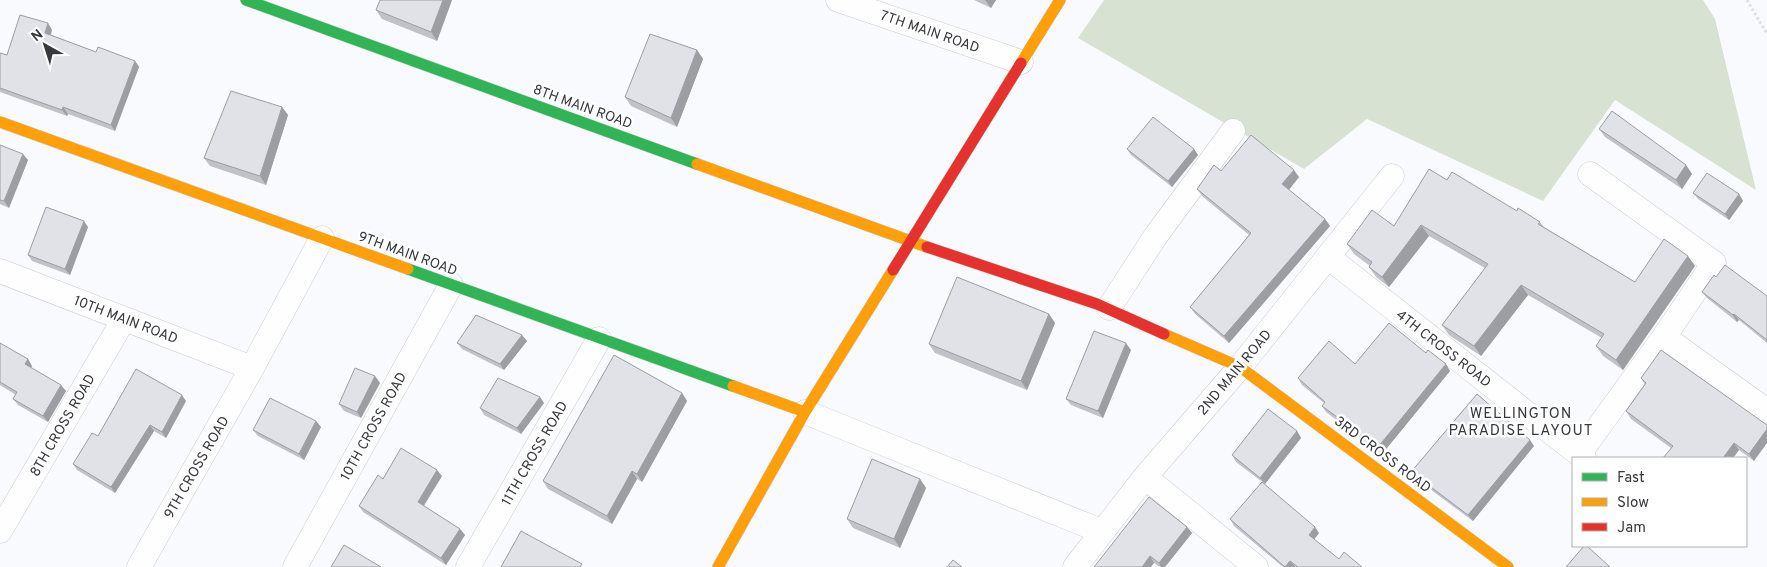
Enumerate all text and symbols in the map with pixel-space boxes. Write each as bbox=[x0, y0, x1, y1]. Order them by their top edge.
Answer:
street label: 7TH MAIN ROAD bbox=[878, 7, 981, 57]
north arrow bbox=[20, 20, 70, 70]
text: N bbox=[29, 26, 47, 46]
street label: 8TH MAIN ROAD bbox=[531, 82, 634, 133]
street label: 9TH MAIN ROAD bbox=[356, 229, 459, 280]
street label: 10TH MAIN ROAD bbox=[71, 293, 180, 348]
street label: 4TH CROSS ROAD bbox=[1392, 307, 1494, 392]
street label: 2ND MAIN ROAD bbox=[1194, 327, 1276, 419]
street label: 10TH CROSS ROAD bbox=[337, 370, 411, 484]
street label: 8TH CROSS ROAD bbox=[27, 371, 100, 480]
street label: 11TH CROSS ROAD bbox=[498, 398, 572, 509]
district label: WELLINGTON PARADISE LAYOUT bbox=[1448, 405, 1594, 441]
street label: 3RD CROSS ROAD bbox=[1330, 413, 1434, 497]
street label: 9TH CROSS ROAD bbox=[161, 414, 233, 522]
legend bbox=[1572, 457, 1747, 547]
text: Fast bbox=[1617, 469, 1645, 488]
text: Slow bbox=[1617, 494, 1649, 513]
text: Jam bbox=[1617, 519, 1646, 538]

